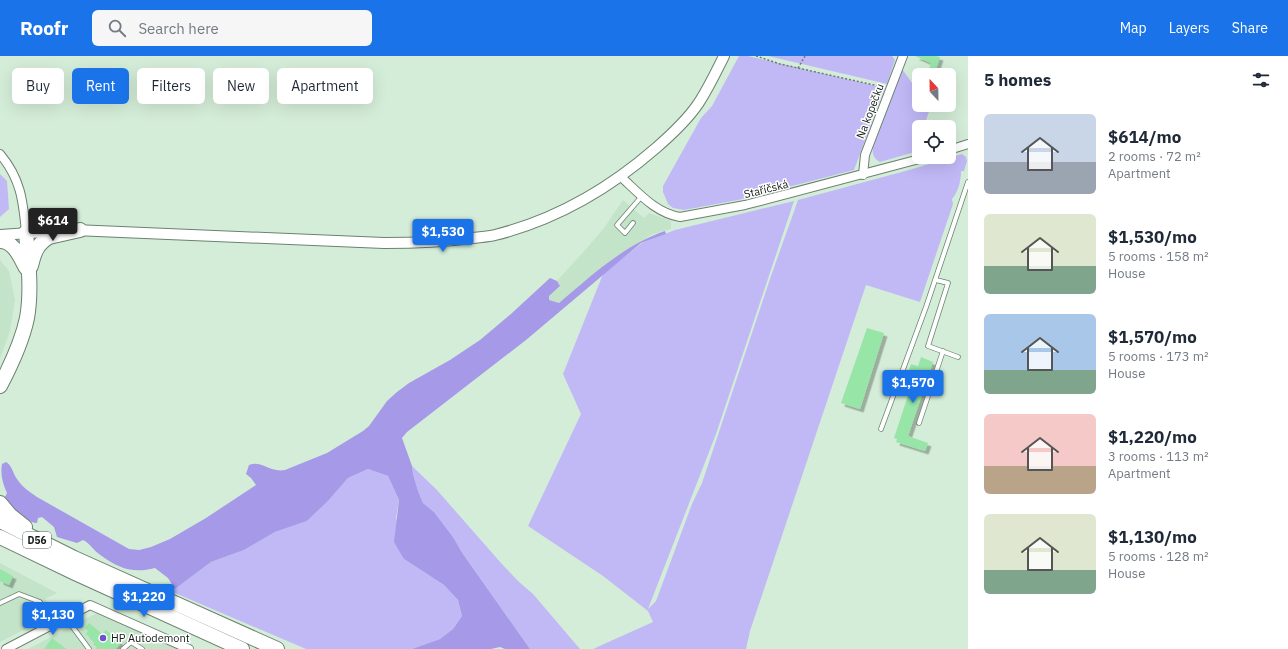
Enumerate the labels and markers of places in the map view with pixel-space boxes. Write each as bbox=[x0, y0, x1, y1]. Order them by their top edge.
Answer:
pin: $614 bbox=[29, 208, 77, 242]
pin: $1,530 bbox=[410, 219, 476, 253]
pin: $1,570 bbox=[880, 370, 946, 404]
pin: $1,220 bbox=[111, 584, 177, 618]
pin: $1,130 bbox=[20, 602, 86, 636]
place label: HP Autodemont bbox=[111, 631, 190, 645]
marker: HP Autodemont bbox=[98, 633, 108, 643]

